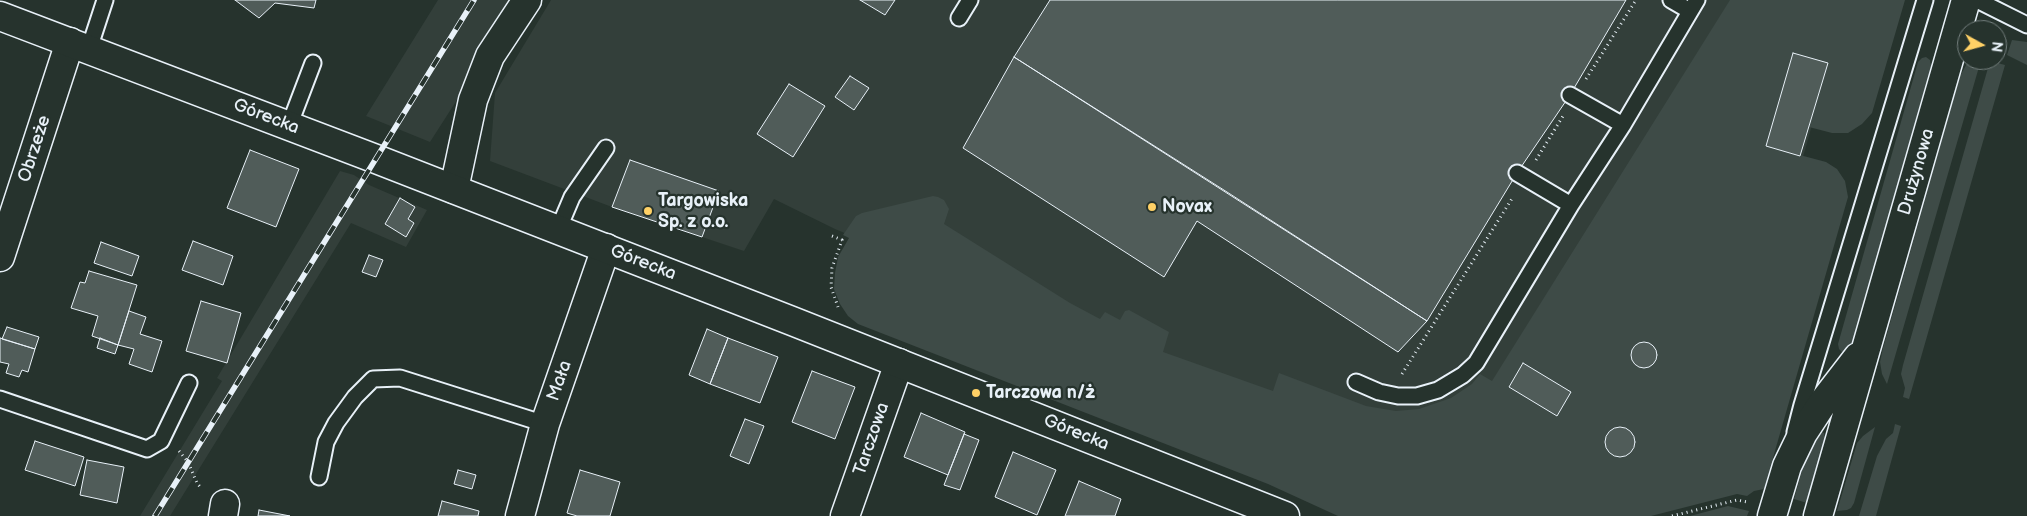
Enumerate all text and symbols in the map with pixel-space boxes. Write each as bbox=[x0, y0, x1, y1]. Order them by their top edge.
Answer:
north arrow bbox=[1957, 20, 2007, 70]
text: N bbox=[1987, 41, 2005, 53]
street label: Górecka bbox=[230, 95, 302, 139]
street label: Obrzeże bbox=[14, 113, 56, 185]
street label: Drużynowa bbox=[1894, 126, 1940, 218]
place label: Targowiska Sp. z o.o. bbox=[658, 190, 748, 232]
place label: Novax bbox=[1162, 196, 1212, 218]
marker: Novax bbox=[1146, 201, 1158, 213]
marker: Targowiska Sp. z o.o. bbox=[642, 205, 654, 217]
street label: Górecka bbox=[607, 241, 679, 285]
street label: Mała bbox=[543, 358, 577, 404]
place label: Tarczowa n/ż bbox=[986, 382, 1095, 404]
marker: Tarczowa n/ż bbox=[970, 387, 982, 399]
street label: Tarczowa bbox=[850, 400, 894, 478]
street label: Górecka bbox=[1040, 410, 1112, 456]

